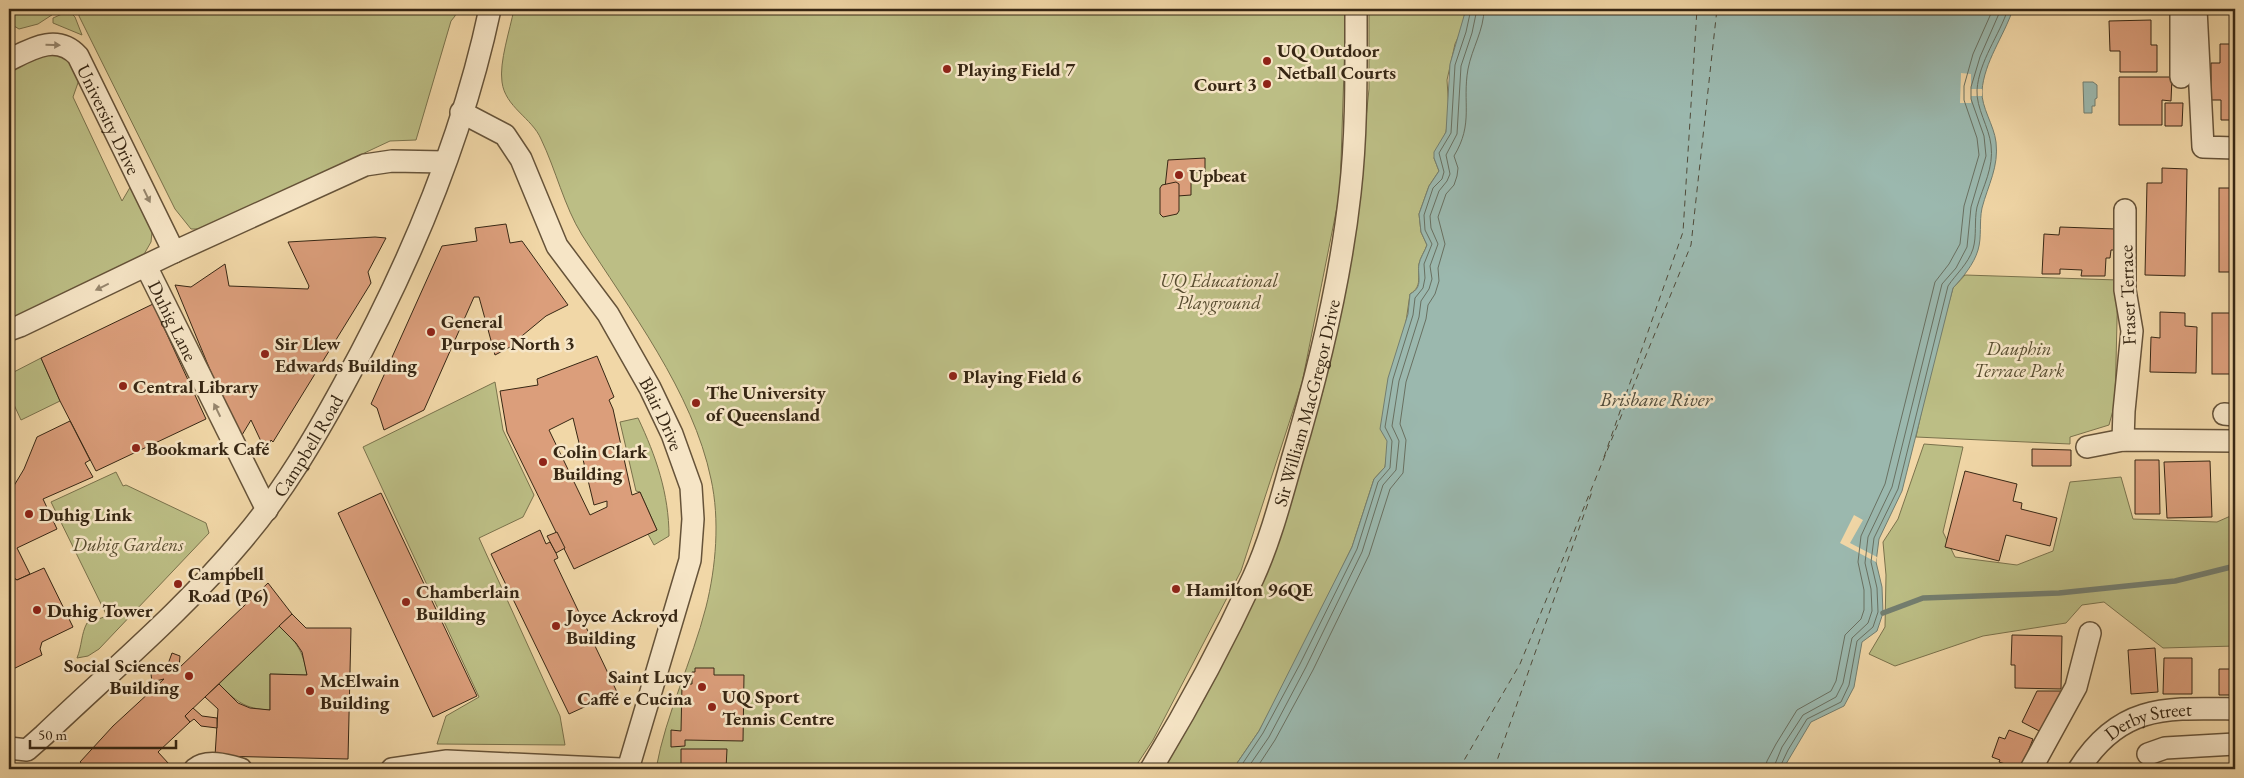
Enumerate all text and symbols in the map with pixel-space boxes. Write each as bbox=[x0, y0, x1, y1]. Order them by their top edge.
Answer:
place label: UQ Outdoor Netball Courts bbox=[1277, 38, 1396, 85]
one-way arrow bbox=[46, 41, 62, 49]
marker: UQ Outdoor Netball Courts bbox=[1261, 55, 1273, 67]
place label: Playing Field 7 bbox=[957, 57, 1076, 82]
street label: University Drive bbox=[71, 60, 146, 179]
marker: Playing Field 7 bbox=[941, 63, 953, 75]
place label: Court 3 bbox=[1194, 72, 1257, 97]
marker: Court 3 bbox=[1261, 78, 1273, 90]
place label: Upbeat bbox=[1189, 163, 1247, 188]
marker: Upbeat bbox=[1173, 169, 1185, 181]
one-way arrow bbox=[143, 189, 151, 203]
street label: Fraser Terrace bbox=[2113, 244, 2142, 346]
park label: UQ Educational Playground bbox=[1160, 268, 1279, 315]
street label: Duhig Lane bbox=[142, 276, 203, 365]
one-way arrow bbox=[95, 283, 109, 291]
street label: Sir William MacGregor Drive bbox=[1267, 297, 1346, 509]
place label: General Purpose North 3 bbox=[441, 309, 575, 356]
marker: General Purpose North 3 bbox=[425, 326, 437, 338]
place label: Sir Llew Edwards Building bbox=[275, 331, 418, 378]
park label: Dauphin Terrace Park bbox=[1974, 336, 2065, 383]
marker: Sir Llew Edwards Building bbox=[259, 348, 271, 360]
place label: Playing Field 6 bbox=[963, 364, 1081, 389]
marker: Playing Field 6 bbox=[947, 370, 959, 382]
street label: Blair Drive bbox=[633, 372, 689, 454]
place label: Central Library bbox=[133, 374, 259, 399]
marker: Central Library bbox=[117, 380, 129, 392]
place label: The University of Queensland bbox=[706, 380, 827, 427]
water label: Brisbane River bbox=[1599, 386, 1713, 412]
street label: Campbell Road bbox=[267, 390, 349, 502]
marker: The University of Queensland bbox=[690, 397, 702, 409]
one-way arrow bbox=[212, 403, 221, 418]
place label: Bookmark Café bbox=[146, 436, 269, 461]
place label: Colin Clark Building bbox=[553, 439, 648, 486]
marker: Bookmark Café bbox=[130, 442, 142, 454]
marker: Colin Clark Building bbox=[537, 456, 549, 468]
place label: Duhig Link bbox=[39, 502, 133, 527]
marker: Duhig Link bbox=[23, 508, 35, 520]
park label: Duhig Gardens bbox=[72, 532, 184, 557]
place label: Campbell Road (P6) bbox=[188, 561, 269, 608]
place label: Hamilton 96QE bbox=[1186, 577, 1313, 602]
marker: Campbell Road (P6) bbox=[172, 578, 184, 590]
place label: Chamberlain Building bbox=[416, 579, 520, 626]
marker: Hamilton 96QE bbox=[1170, 583, 1182, 595]
marker: Chamberlain Building bbox=[400, 596, 412, 608]
place label: Duhig Tower bbox=[47, 598, 153, 623]
place label: Joyce Ackroyd Building bbox=[564, 603, 679, 650]
marker: Duhig Tower bbox=[31, 604, 43, 616]
marker: Joyce Ackroyd Building bbox=[550, 620, 562, 632]
place label: Social Sciences Building bbox=[64, 653, 179, 700]
place label: Saint Lucy Caffé e Cucina bbox=[577, 664, 693, 711]
place label: McElwain Building bbox=[320, 668, 400, 715]
marker: Social Sciences Building bbox=[183, 670, 195, 682]
marker: Saint Lucy Caffé e Cucina bbox=[696, 681, 708, 693]
place label: UQ Sport Tennis Centre bbox=[722, 684, 834, 731]
marker: McElwain Building bbox=[304, 685, 316, 697]
street label: Derby Street bbox=[2099, 697, 2192, 746]
marker: UQ Sport Tennis Centre bbox=[706, 701, 718, 713]
scale bar bbox=[30, 718, 176, 750]
text: 50 m bbox=[38, 725, 67, 744]

